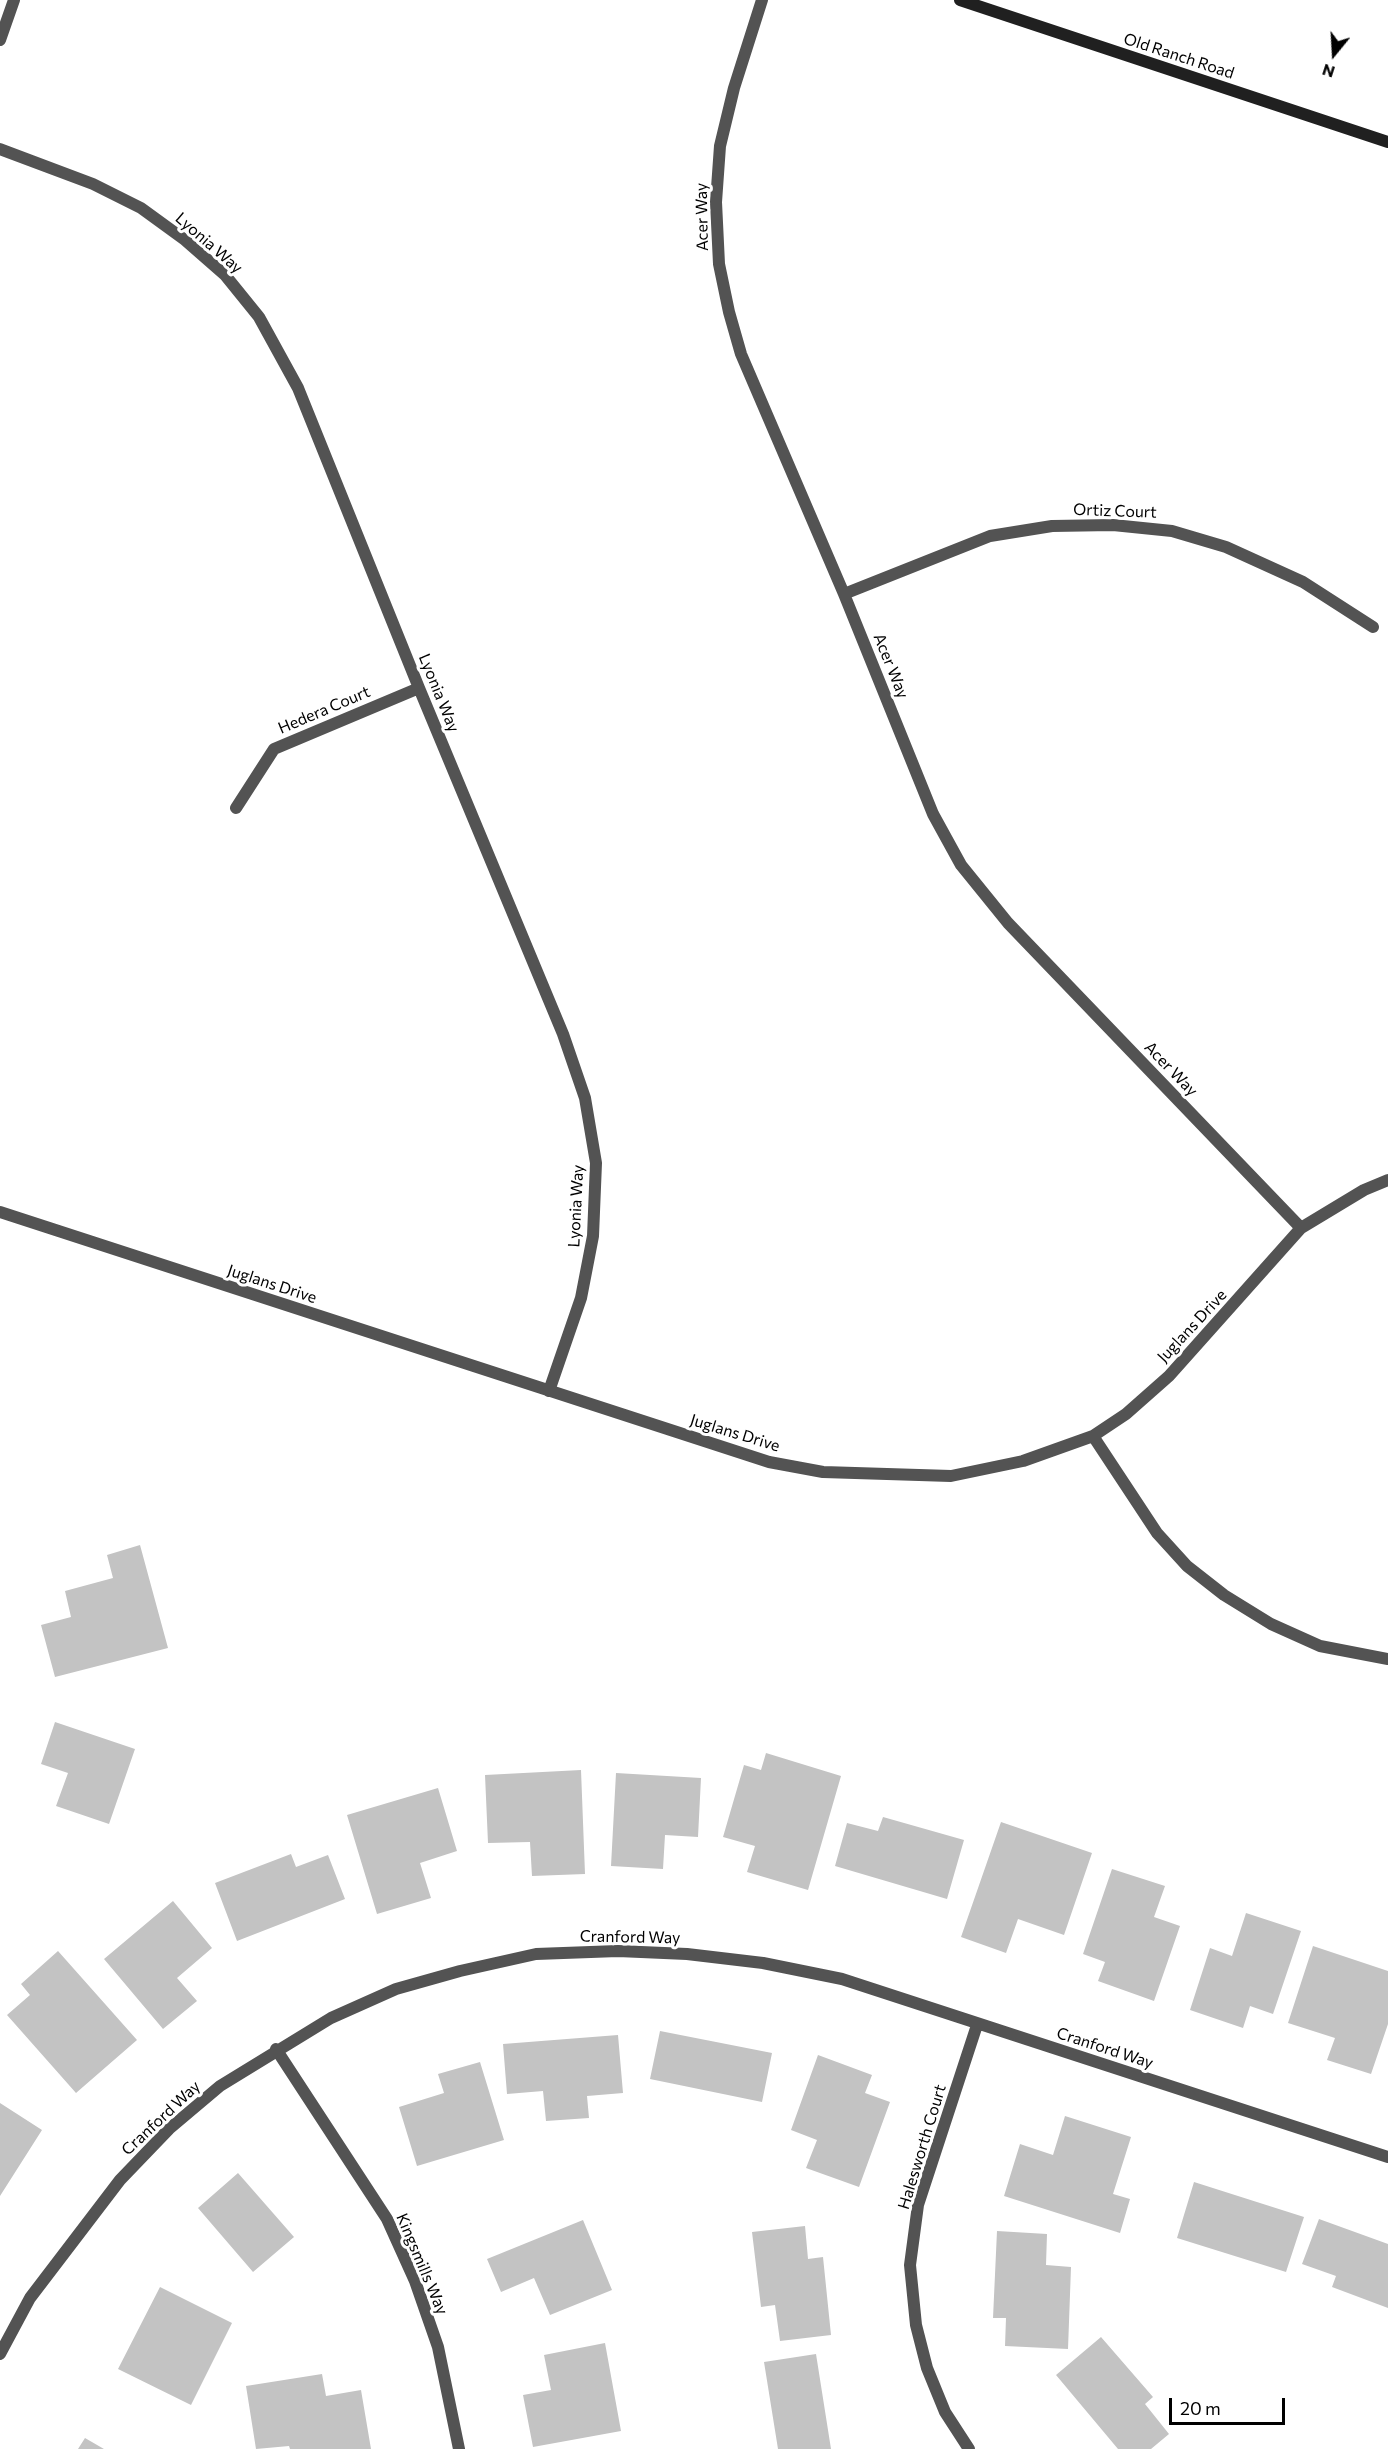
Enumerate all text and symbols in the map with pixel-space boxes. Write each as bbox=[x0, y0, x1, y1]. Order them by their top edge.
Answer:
north arrow bbox=[1304, 24, 1364, 84]
street label: Old Ranch Road bbox=[1121, 29, 1237, 83]
text: N bbox=[1320, 61, 1337, 82]
street label: Acer Way bbox=[692, 183, 712, 251]
street label: Lyonia Way bbox=[171, 209, 247, 277]
street label: Ortiz Court bbox=[1073, 500, 1157, 522]
street label: Acer Way bbox=[869, 631, 913, 701]
street label: Lyonia Way bbox=[415, 651, 463, 735]
street label: Hedera Court bbox=[275, 682, 373, 738]
street label: Acer Way bbox=[1140, 1038, 1202, 1100]
street label: Lyonia Way bbox=[564, 1164, 588, 1248]
street label: Juglans Drive bbox=[225, 1261, 319, 1307]
street label: Juglans Drive bbox=[1153, 1285, 1231, 1367]
street label: Juglans Drive bbox=[688, 1410, 782, 1456]
street label: Cranford Way bbox=[580, 1927, 680, 1947]
street label: Cranford Way bbox=[1054, 2023, 1156, 2073]
street label: Cranford Way bbox=[118, 2077, 204, 2159]
street label: Halesworth Court bbox=[894, 2082, 950, 2212]
street label: Kingsmills Way bbox=[392, 2210, 452, 2318]
scale bar bbox=[1172, 2386, 1288, 2424]
text: 20 m bbox=[1180, 2397, 1221, 2419]

